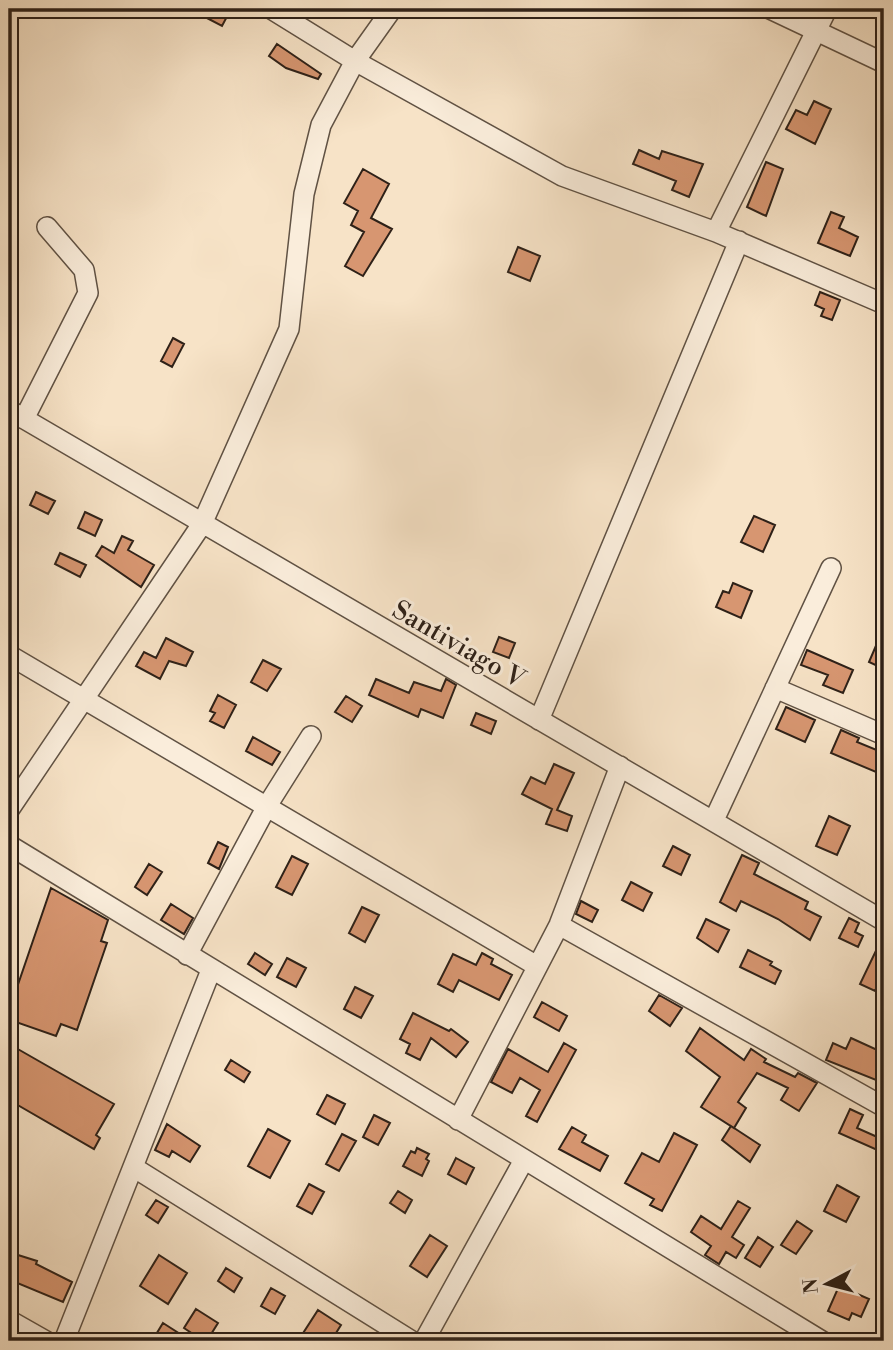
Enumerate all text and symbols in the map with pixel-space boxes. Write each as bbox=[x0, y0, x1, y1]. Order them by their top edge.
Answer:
street label: Santiviago V bbox=[386, 594, 531, 696]
north arrow bbox=[792, 1248, 862, 1318]
text: N bbox=[798, 1277, 824, 1295]

